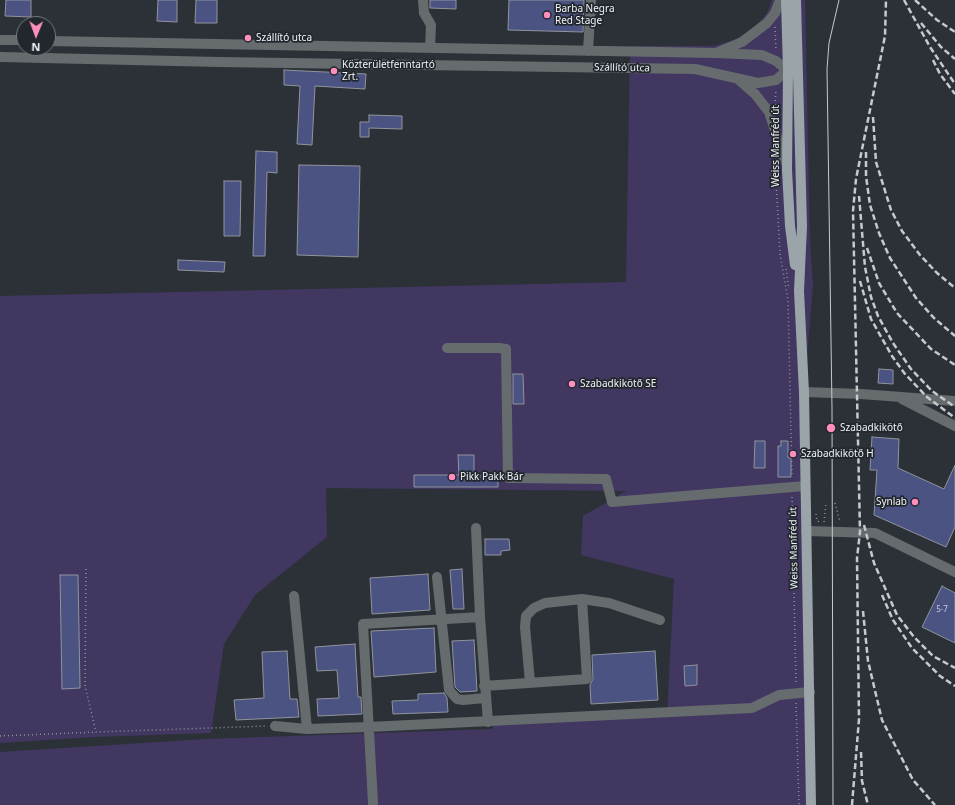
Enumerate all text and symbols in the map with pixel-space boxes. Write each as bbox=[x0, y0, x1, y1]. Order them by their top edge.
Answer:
place label: Barba Negra Red Stage bbox=[555, 3, 615, 26]
marker: Barba Negra Red Stage bbox=[542, 10, 552, 20]
north arrow bbox=[16, 16, 56, 56]
place label: Szállító utca bbox=[256, 32, 312, 44]
marker: Szállító utca bbox=[243, 33, 253, 43]
text: N bbox=[31, 40, 40, 55]
place label: Közterületfenntartó Zrt. bbox=[342, 59, 435, 82]
street label: Szállító utca bbox=[594, 62, 650, 74]
marker: Közterületfenntartó Zrt. bbox=[329, 66, 339, 76]
street label: Weiss Manfréd út bbox=[770, 105, 782, 187]
place label: Szabadkikötő SE bbox=[580, 378, 656, 390]
marker: Szabadkikötő SE bbox=[567, 379, 577, 389]
marker: Szabadkikötő bbox=[825, 422, 837, 434]
place label: Szabadkikötő bbox=[840, 422, 903, 434]
place label: Szabadkikötő H bbox=[801, 448, 874, 460]
marker: Szabadkikötő H bbox=[788, 449, 798, 459]
place label: Pikk Pakk Bár bbox=[460, 471, 523, 483]
marker: Pikk Pakk Bár bbox=[447, 472, 457, 482]
place label: Synlab bbox=[876, 496, 907, 508]
marker: Synlab bbox=[910, 497, 920, 507]
street label: Weiss Manfréd út bbox=[787, 507, 801, 589]
house number: 5-7 bbox=[936, 605, 948, 615]

